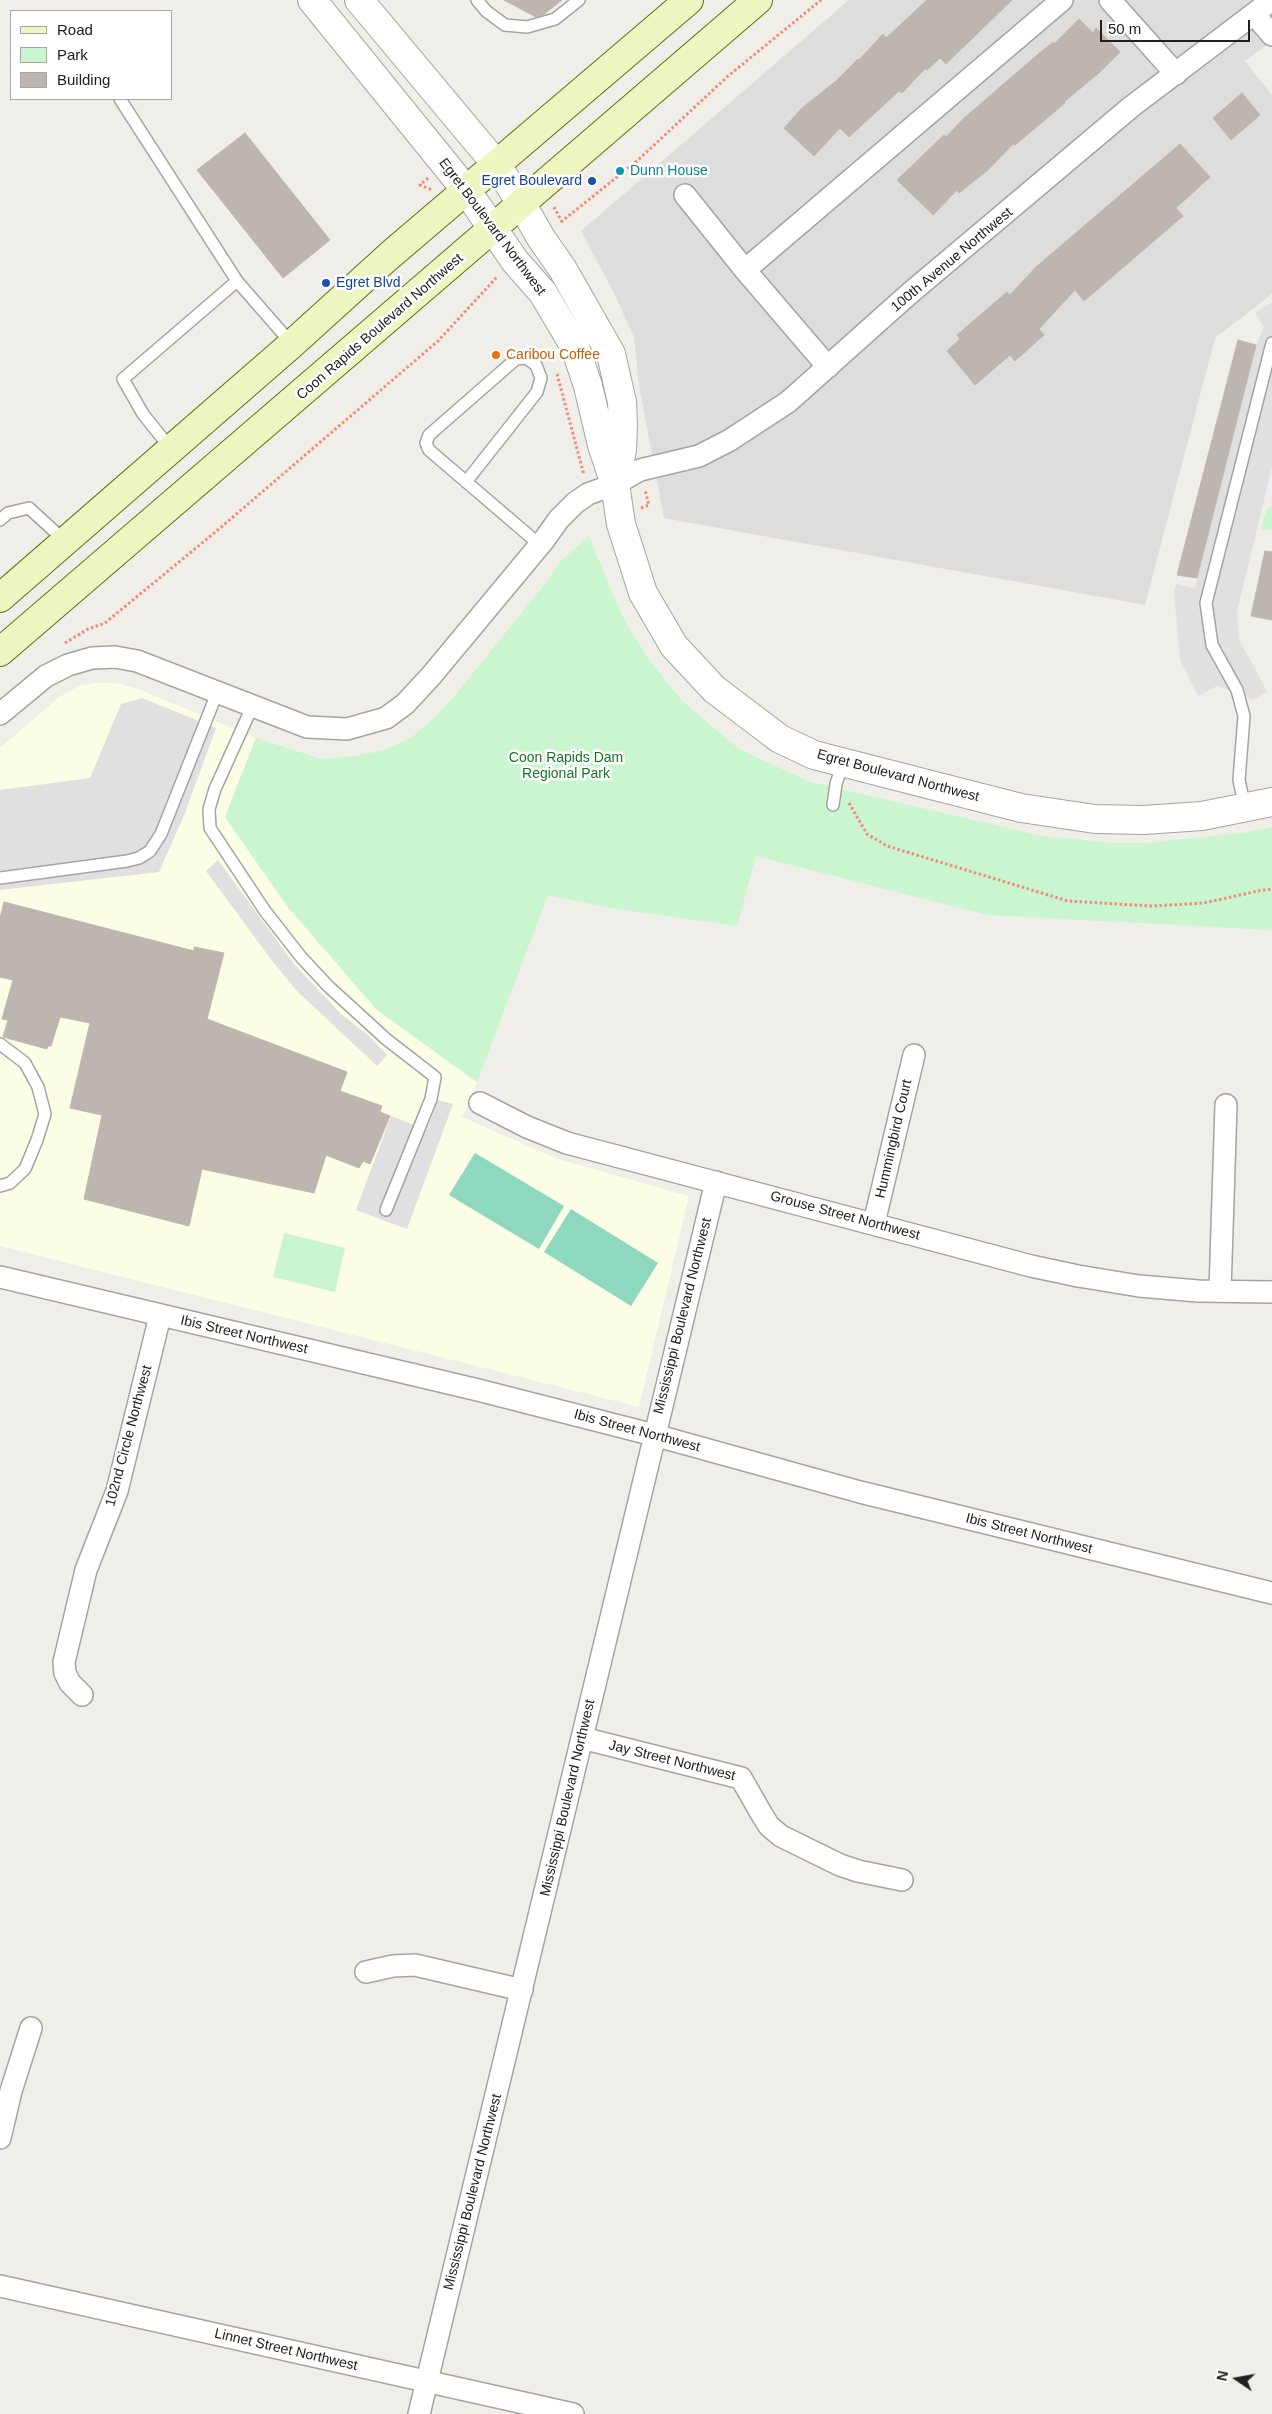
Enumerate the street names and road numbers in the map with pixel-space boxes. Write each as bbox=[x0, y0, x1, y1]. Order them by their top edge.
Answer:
street label: Egret Boulevard Northwest bbox=[435, 155, 549, 299]
street label: 100th Avenue Northwest bbox=[888, 204, 1016, 316]
street label: Coon Rapids Boulevard Northwest bbox=[293, 250, 467, 404]
street label: Egret Boulevard Northwest bbox=[815, 746, 981, 806]
street label: Hummingbird Court bbox=[872, 1078, 916, 1200]
street label: Grouse Street Northwest bbox=[768, 1188, 922, 1244]
street label: Mississippi Boulevard Northwest bbox=[650, 1216, 716, 1416]
street label: Ibis Street Northwest bbox=[179, 1312, 309, 1358]
street label: 102nd Circle Northwest bbox=[102, 1364, 156, 1508]
street label: Ibis Street Northwest bbox=[572, 1406, 702, 1456]
street label: Ibis Street Northwest bbox=[964, 1510, 1094, 1558]
street label: Mississippi Boulevard Northwest bbox=[537, 1698, 599, 1898]
street label: Jay Street Northwest bbox=[607, 1737, 737, 1785]
street label: Mississippi Boulevard Northwest bbox=[440, 2092, 506, 2292]
street label: Linnet Street Northwest bbox=[213, 2325, 359, 2375]

